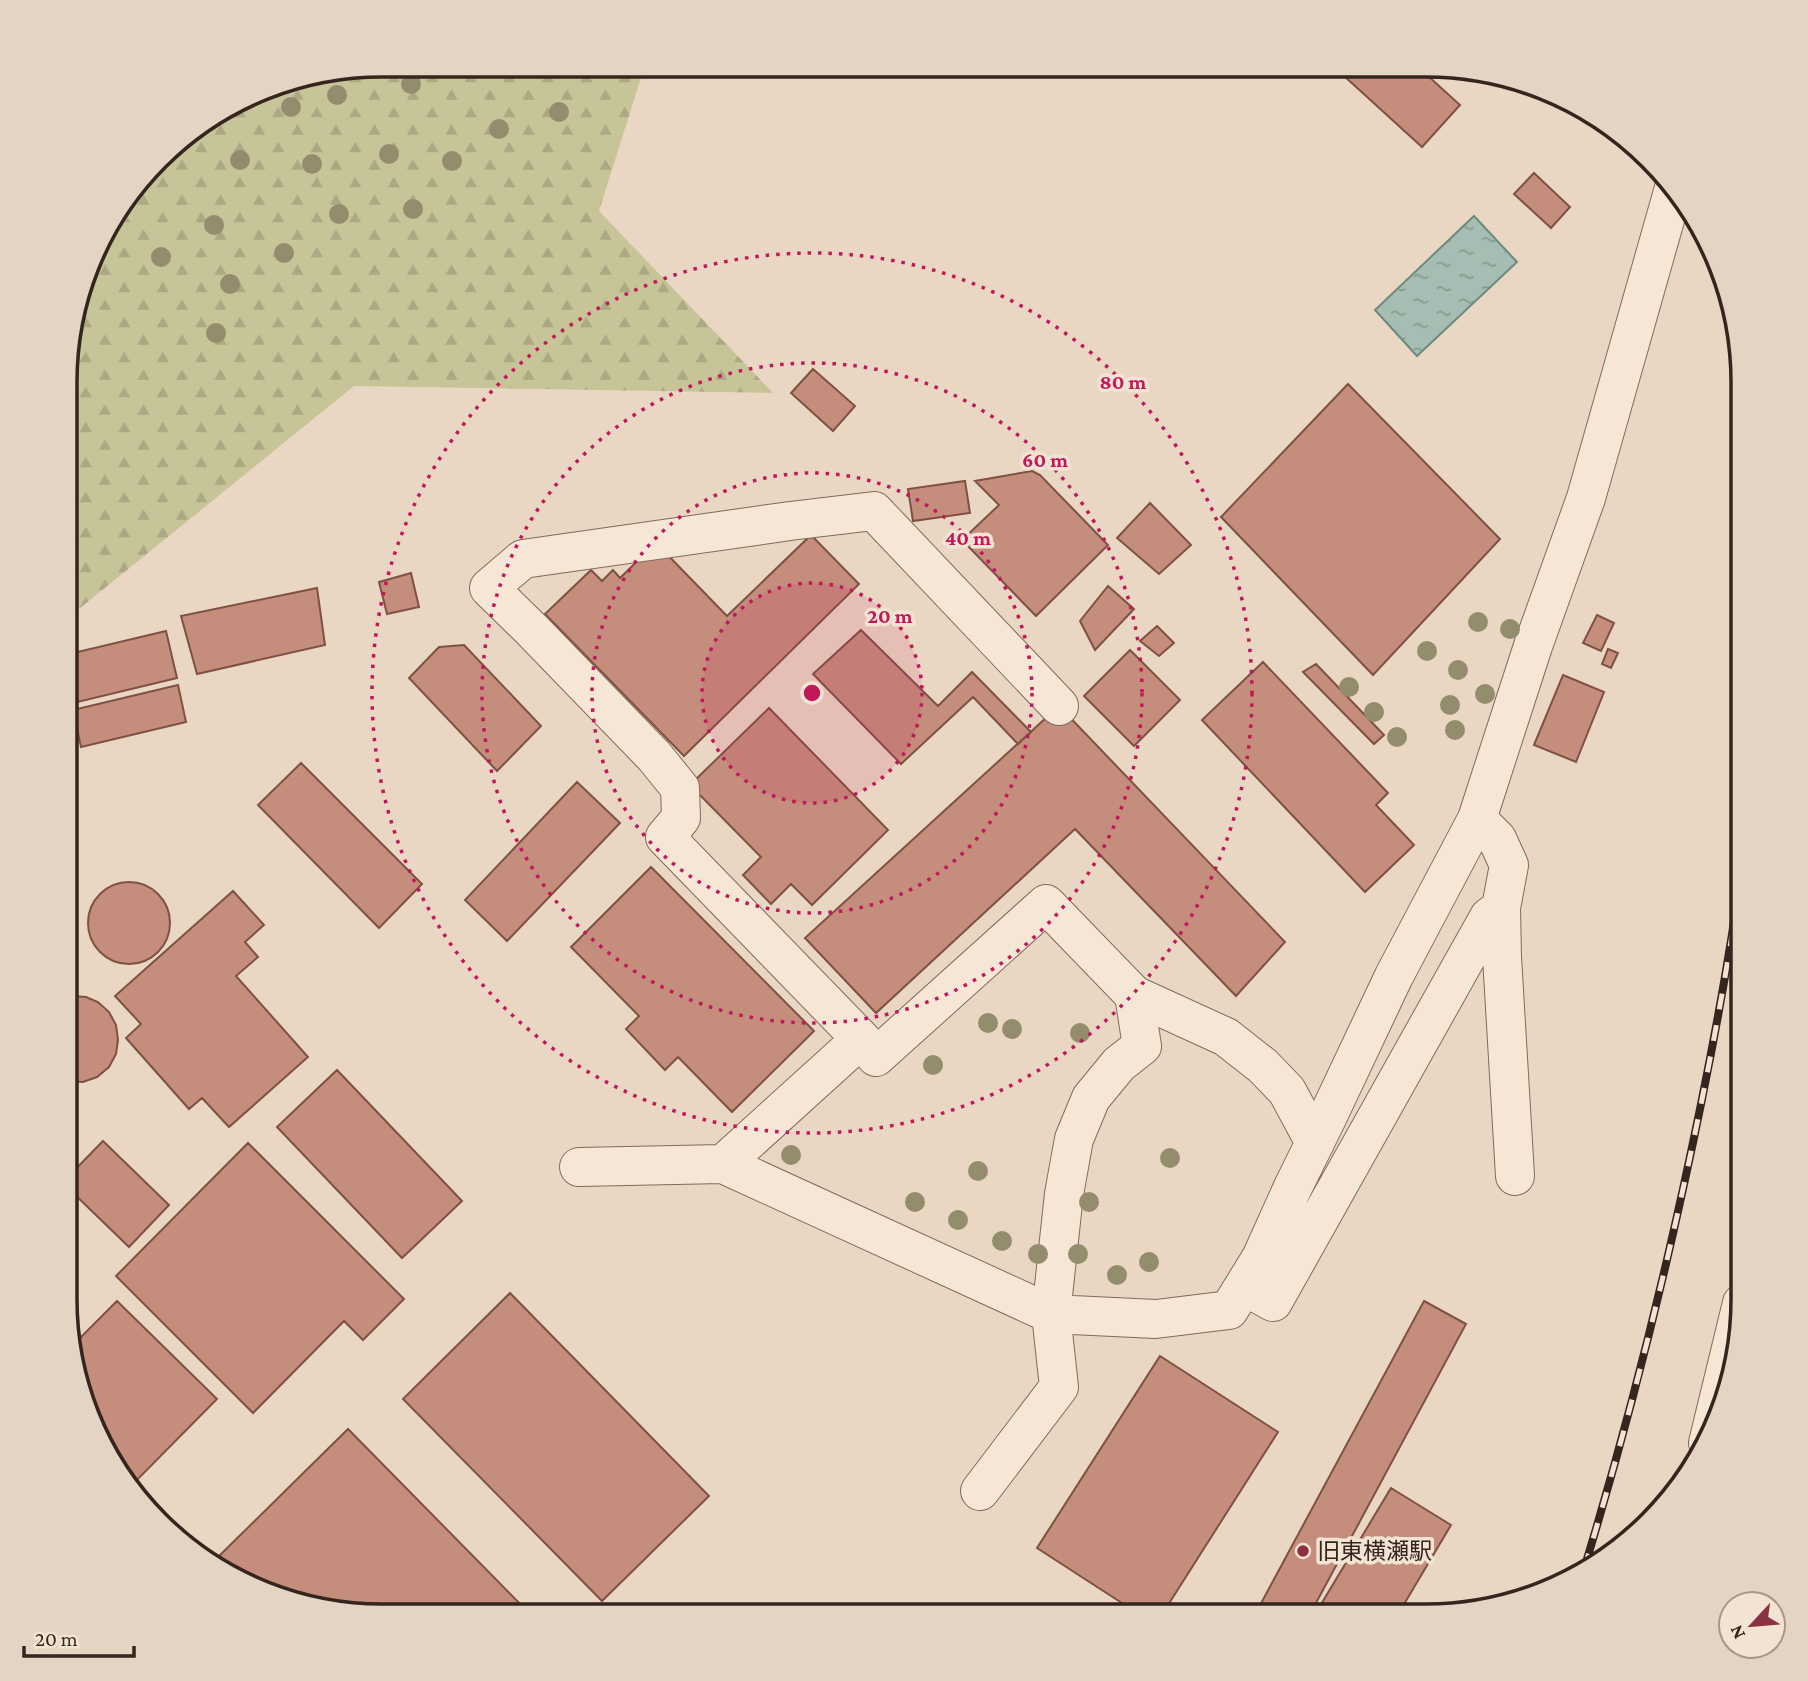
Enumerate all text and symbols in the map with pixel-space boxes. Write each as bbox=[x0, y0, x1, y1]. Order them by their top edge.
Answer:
text: 80 m bbox=[1100, 370, 1147, 394]
text: 60 m bbox=[1022, 448, 1068, 472]
text: 40 m bbox=[945, 526, 991, 550]
text: 20 m bbox=[867, 604, 913, 628]
centre of rings bbox=[800, 681, 824, 705]
place label: 旧東横瀬駅 bbox=[1317, 1538, 1432, 1564]
marker: 旧東横瀬駅 bbox=[1295, 1543, 1311, 1559]
north arrow bbox=[1717, 1590, 1787, 1660]
scale bar bbox=[24, 1614, 135, 1658]
text: N bbox=[1725, 1622, 1749, 1643]
text: 20 m bbox=[35, 1627, 78, 1651]

